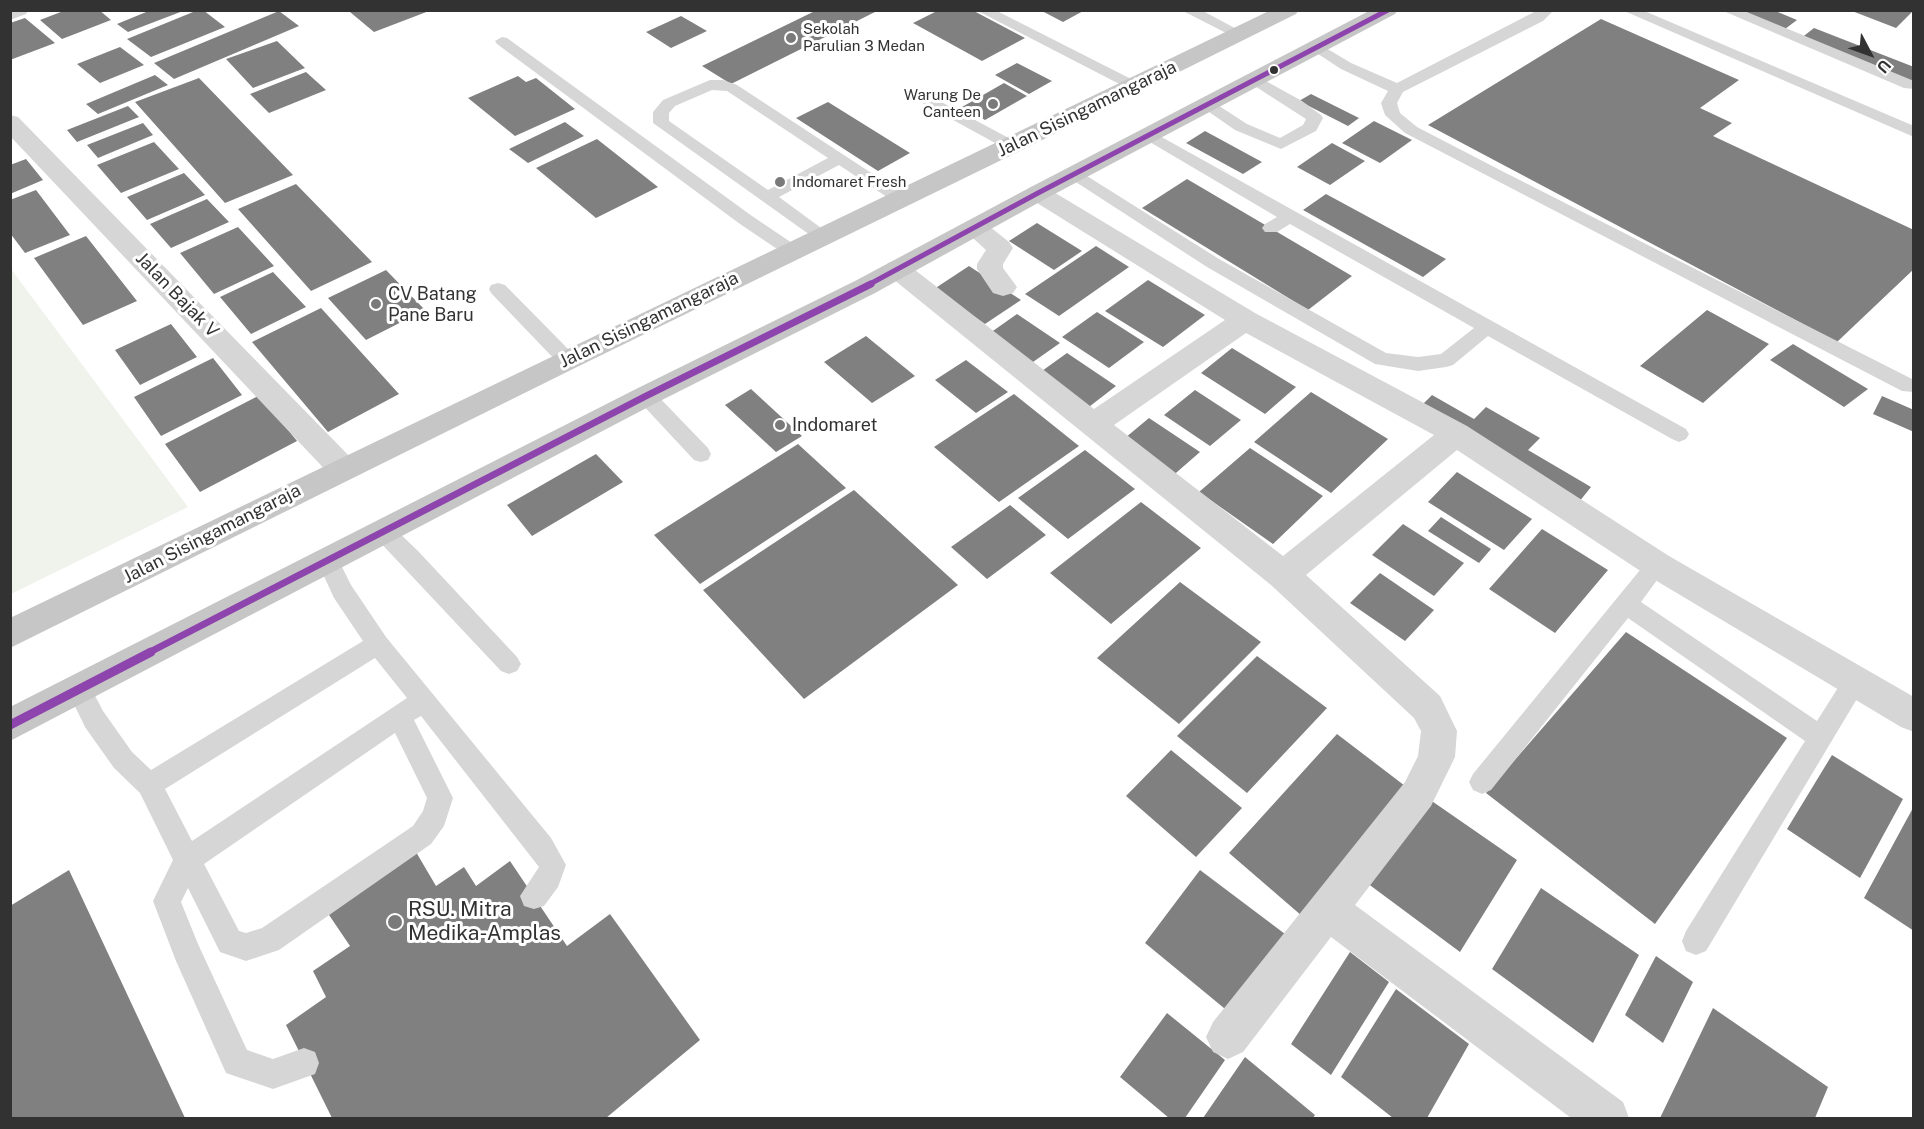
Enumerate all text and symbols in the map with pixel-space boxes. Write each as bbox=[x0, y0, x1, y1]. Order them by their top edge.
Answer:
place label: Sekolah Parulian 3 Medan bbox=[803, 20, 925, 55]
north arrow bbox=[1840, 24, 1900, 84]
marker: Sekolah Parulian 3 Medan bbox=[784, 31, 798, 45]
street label: Jalan Sisingamangaraja bbox=[994, 56, 1180, 162]
text: U bbox=[1873, 56, 1895, 77]
unlabelled marker bbox=[1268, 64, 1280, 76]
place label: Warung De Canteen bbox=[904, 86, 981, 121]
marker: Warung De Canteen bbox=[986, 97, 1000, 111]
place label: Indomaret Fresh bbox=[792, 173, 906, 191]
marker: Indomaret Fresh bbox=[773, 175, 787, 189]
street label: Jalan Bajak V bbox=[131, 248, 223, 342]
street label: Jalan Sisingamangaraja bbox=[556, 267, 742, 373]
place label: CV Batang Pane Baru bbox=[388, 283, 477, 326]
marker: CV Batang Pane Baru bbox=[369, 297, 383, 311]
place label: Indomaret bbox=[792, 414, 878, 436]
marker: Indomaret bbox=[773, 418, 787, 432]
street label: Jalan Sisingamangaraja bbox=[120, 480, 304, 588]
place label: RSU. Mitra Medika-Amplas bbox=[408, 897, 561, 947]
marker: RSU. Mitra Medika-Amplas bbox=[386, 913, 404, 931]

